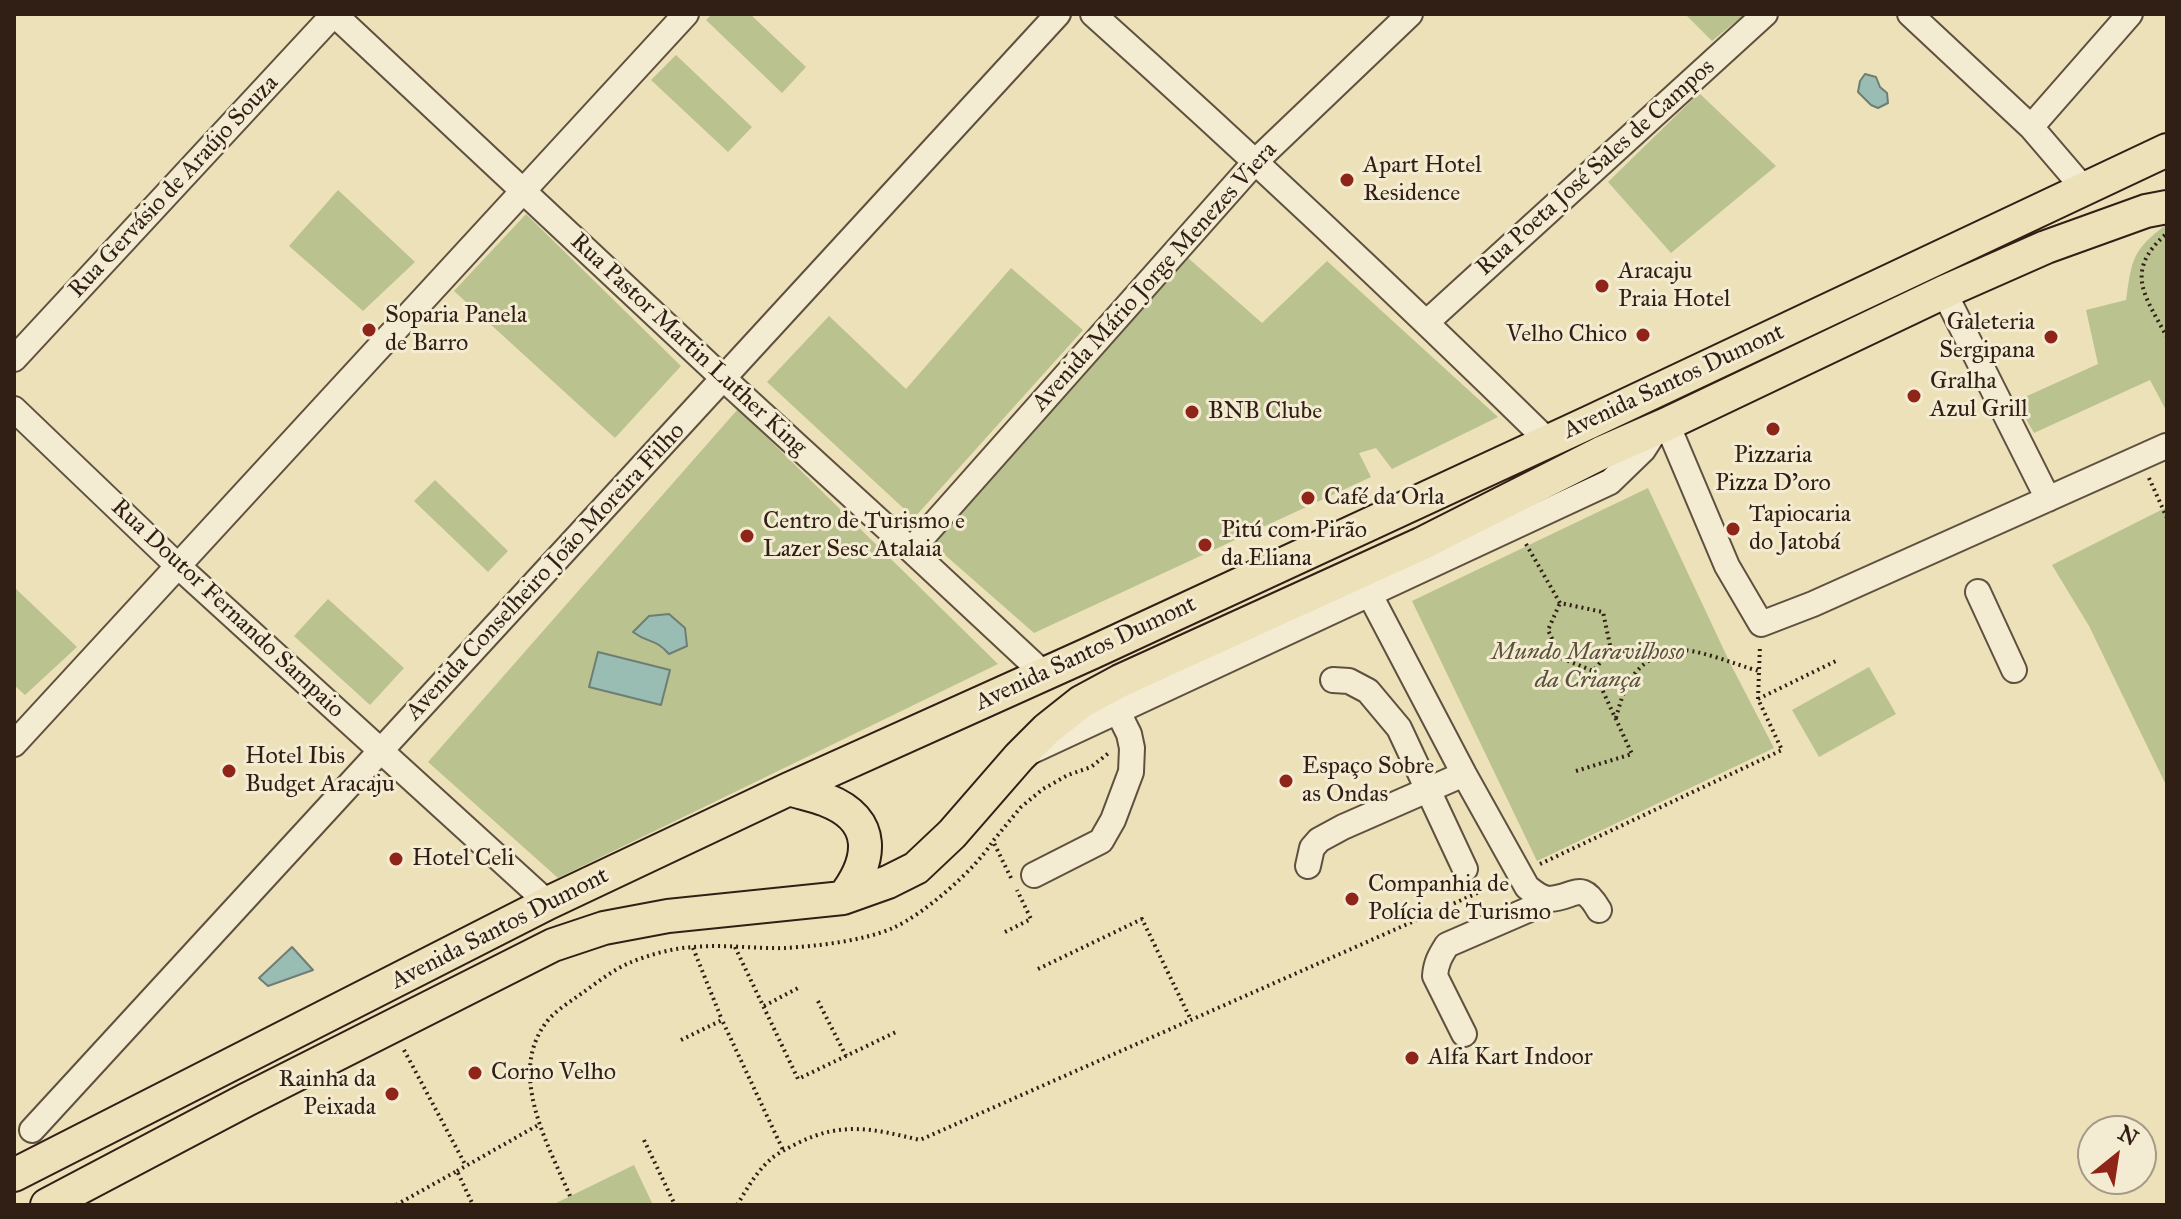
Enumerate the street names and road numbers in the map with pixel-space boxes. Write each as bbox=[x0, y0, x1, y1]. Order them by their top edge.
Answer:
street label: Rua Poeta José Sales de Campos bbox=[1471, 53, 1721, 283]
street label: Rua Gervásio de Araújo Souza bbox=[63, 69, 285, 305]
street label: Avenida Mário Jorge Menezes Viera bbox=[1026, 136, 1284, 418]
street label: Rua Pastor Martin Luther King bbox=[564, 228, 812, 462]
street label: Avenida Santos Dumont bbox=[1559, 318, 1789, 446]
street label: Avenida Conselheiro João Moreira Filho bbox=[400, 417, 692, 727]
street label: Rua Doutor Fernando Sampaio bbox=[104, 493, 350, 725]
street label: Avenida Santos Dumont bbox=[971, 590, 1201, 718]
street label: Avenida Santos Dumont bbox=[386, 862, 614, 996]

